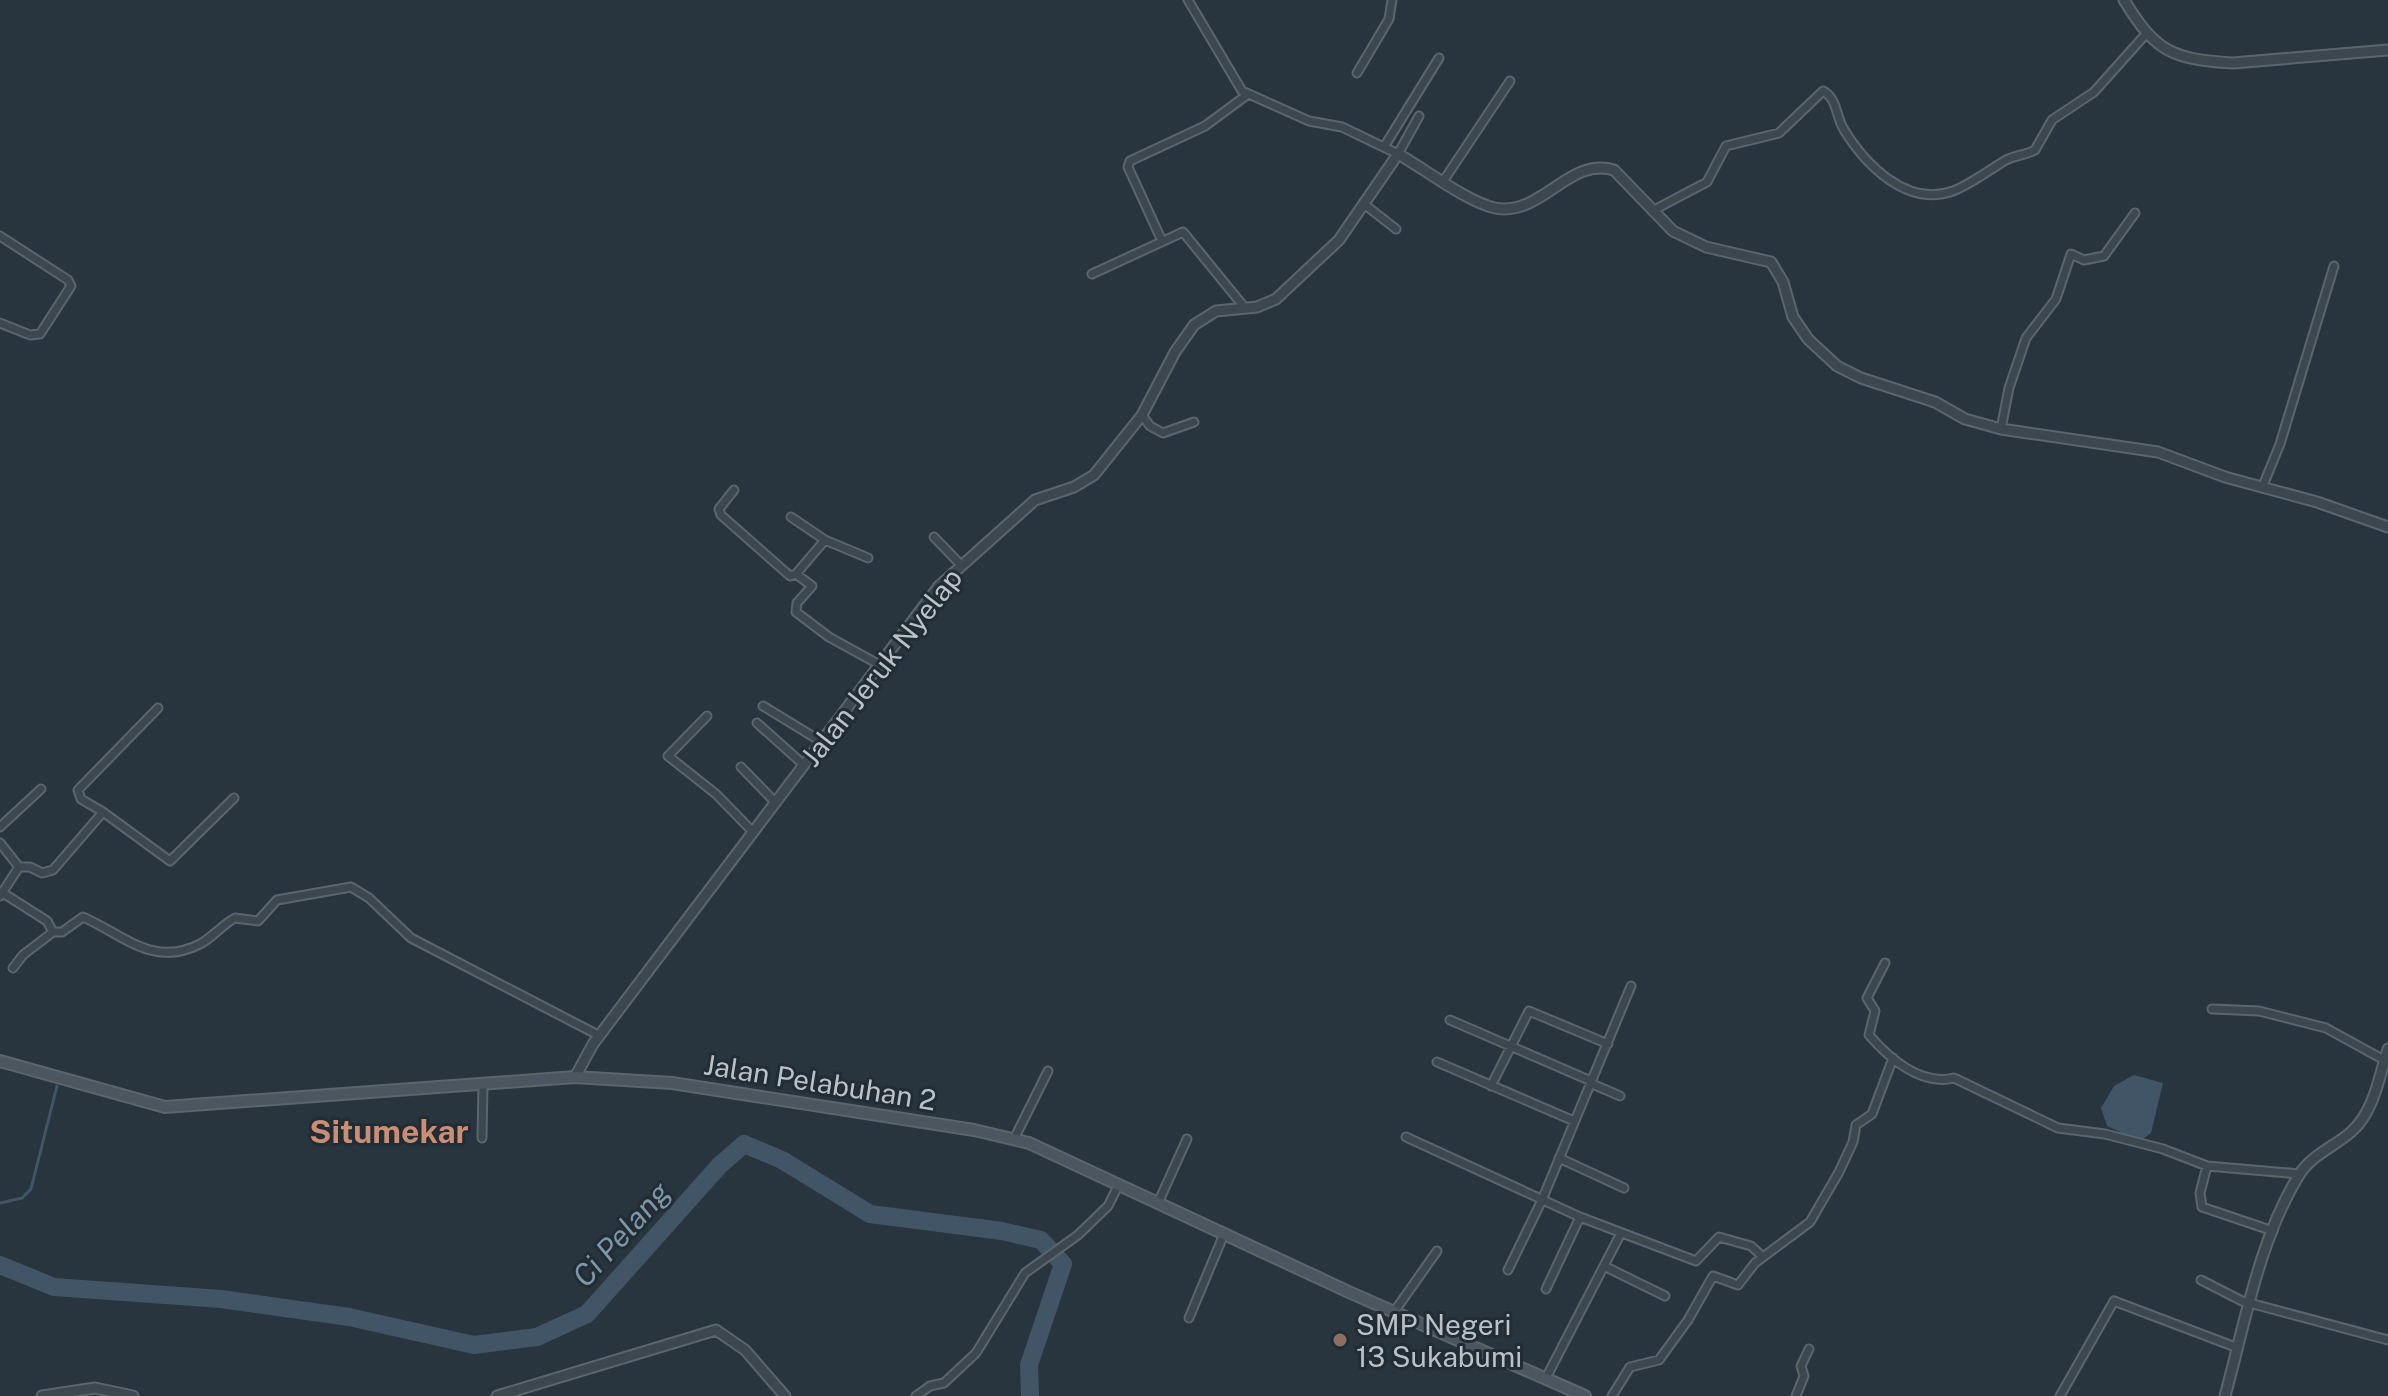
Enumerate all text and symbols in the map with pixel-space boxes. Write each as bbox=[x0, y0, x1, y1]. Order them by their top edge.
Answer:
street label: Jalan Jeruk Nyelap bbox=[794, 561, 968, 773]
street label: Jalan Pelabuhan 2 bbox=[701, 1047, 939, 1117]
district label: Situmekar bbox=[309, 1113, 469, 1150]
water label: Ci Pelang bbox=[565, 1174, 677, 1294]
place label: SMP Negeri 13 Sukabumi bbox=[1356, 1308, 1522, 1373]
marker: SMP Negeri 13 Sukabumi bbox=[1331, 1331, 1349, 1349]

